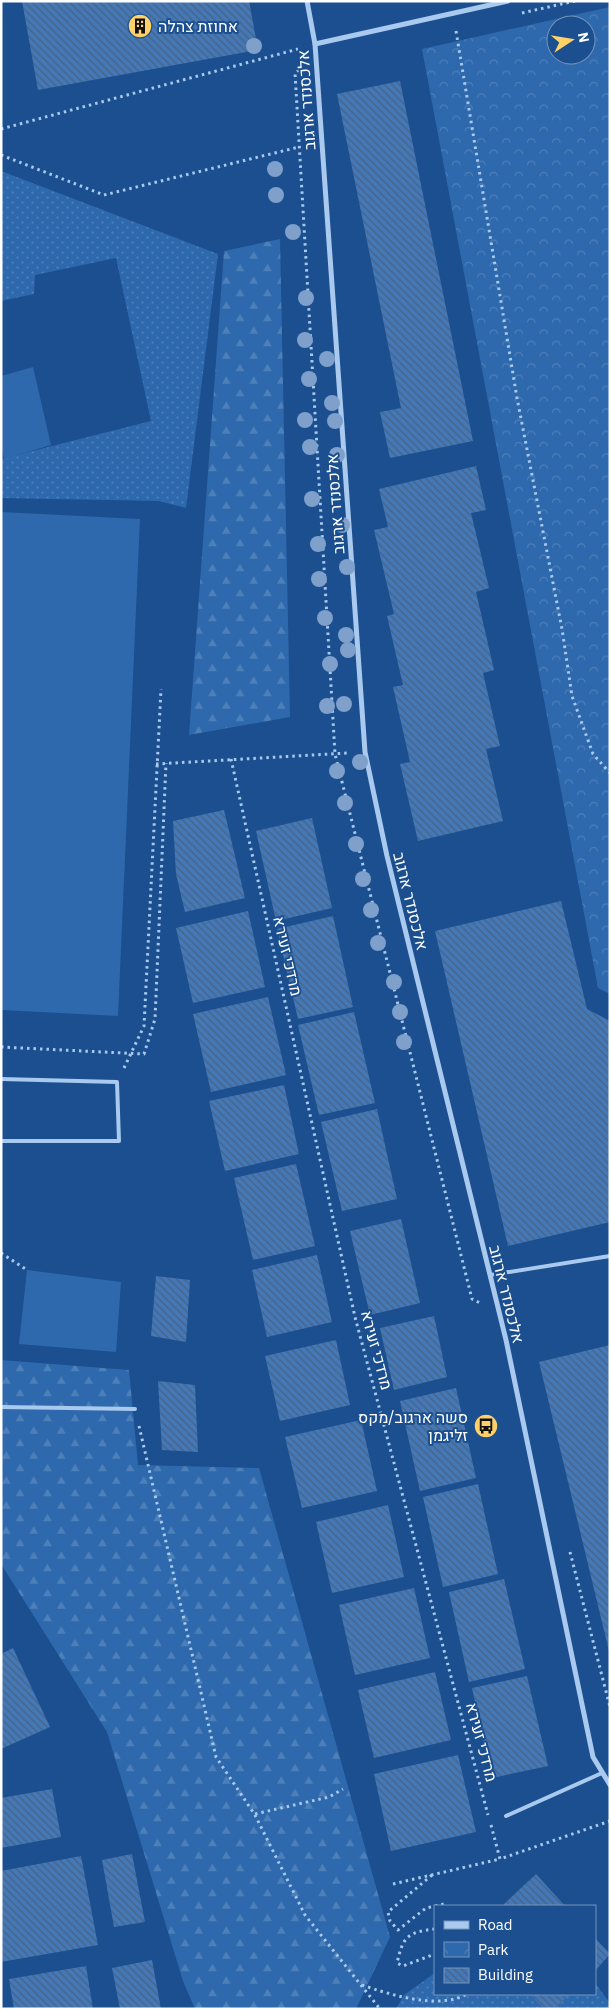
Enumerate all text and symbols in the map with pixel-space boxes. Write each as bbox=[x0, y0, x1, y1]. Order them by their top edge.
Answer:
building icon: אחוזת צהלה bbox=[127, 13, 153, 39]
north arrow bbox=[546, 15, 596, 65]
place label: אחוזת צהלה bbox=[158, 16, 238, 36]
text: N bbox=[574, 30, 594, 44]
street label: אלכסנדר ארגוב bbox=[293, 49, 319, 151]
street label: אלכסנדר ארגוב bbox=[322, 453, 348, 555]
street label: אלכסנדר ארגוב bbox=[389, 850, 433, 952]
street label: מרדכי זעירא bbox=[269, 914, 307, 998]
street label: אלכסנדר ארגוב bbox=[485, 1243, 529, 1345]
street label: מרדכי זעירא bbox=[357, 1308, 397, 1392]
place label: סשה ארגוב/מקס זליגמן bbox=[358, 1407, 468, 1445]
bus stop icon: סשה ארגוב/מקס זליגמן bbox=[473, 1413, 499, 1439]
street label: מרדכי זעירא bbox=[462, 1700, 502, 1784]
legend bbox=[434, 1905, 596, 1995]
text: Road bbox=[478, 1915, 513, 1934]
text: Park bbox=[478, 1940, 508, 1959]
text: Building bbox=[478, 1965, 533, 1984]

